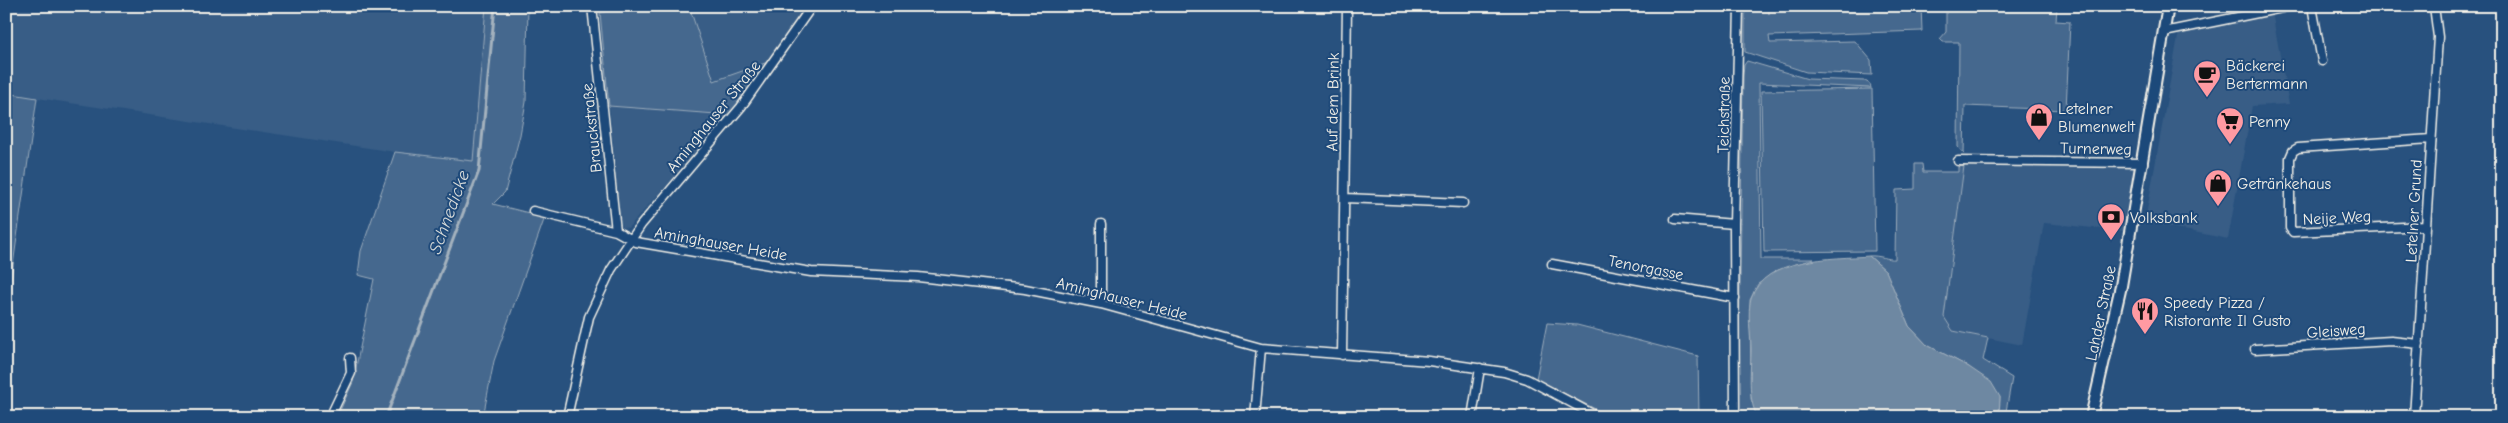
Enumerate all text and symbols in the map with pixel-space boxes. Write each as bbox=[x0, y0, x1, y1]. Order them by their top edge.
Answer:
street label: Auf dem Brink bbox=[1323, 52, 1343, 152]
street label: Aminghauser Straße bbox=[663, 57, 764, 176]
place label: Bäckerei Bertermann bbox=[2226, 57, 2308, 93]
cafe icon: Bäckerei Bertermann bbox=[2192, 59, 2222, 98]
street label: Teichstraße bbox=[1714, 76, 1734, 154]
street label: Brauckstraße bbox=[578, 82, 606, 174]
place label: Letelner Blumenwelt bbox=[2058, 100, 2135, 136]
shop icon: Letelner Blumenwelt bbox=[2024, 102, 2054, 141]
supermarket icon: Penny bbox=[2215, 106, 2245, 145]
place label: Penny bbox=[2249, 113, 2291, 131]
street label: Turnerweg bbox=[2060, 139, 2132, 159]
street label: Letelner Grund bbox=[2402, 159, 2426, 263]
water label: Schnedicke bbox=[425, 167, 474, 257]
shop icon: Getränkehaus bbox=[2203, 168, 2233, 207]
place label: Getränkehaus bbox=[2237, 175, 2331, 193]
bank icon: Volksbank bbox=[2096, 202, 2126, 241]
street label: Neije Weg bbox=[2302, 207, 2372, 229]
place label: Volksbank bbox=[2130, 209, 2198, 227]
street label: Aminghauser Heide bbox=[653, 223, 789, 265]
street label: Tenorgasse bbox=[1607, 252, 1685, 284]
street label: Lahder Straße bbox=[2082, 264, 2120, 362]
street label: Aminghauser Heide bbox=[1054, 274, 1189, 324]
place label: Speedy Pizza / Ristorante Il Gusto bbox=[2164, 294, 2291, 330]
restaurant icon: Speedy Pizza / Ristorante Il Gusto bbox=[2130, 296, 2160, 335]
street label: Gleisweg bbox=[2306, 320, 2366, 342]

